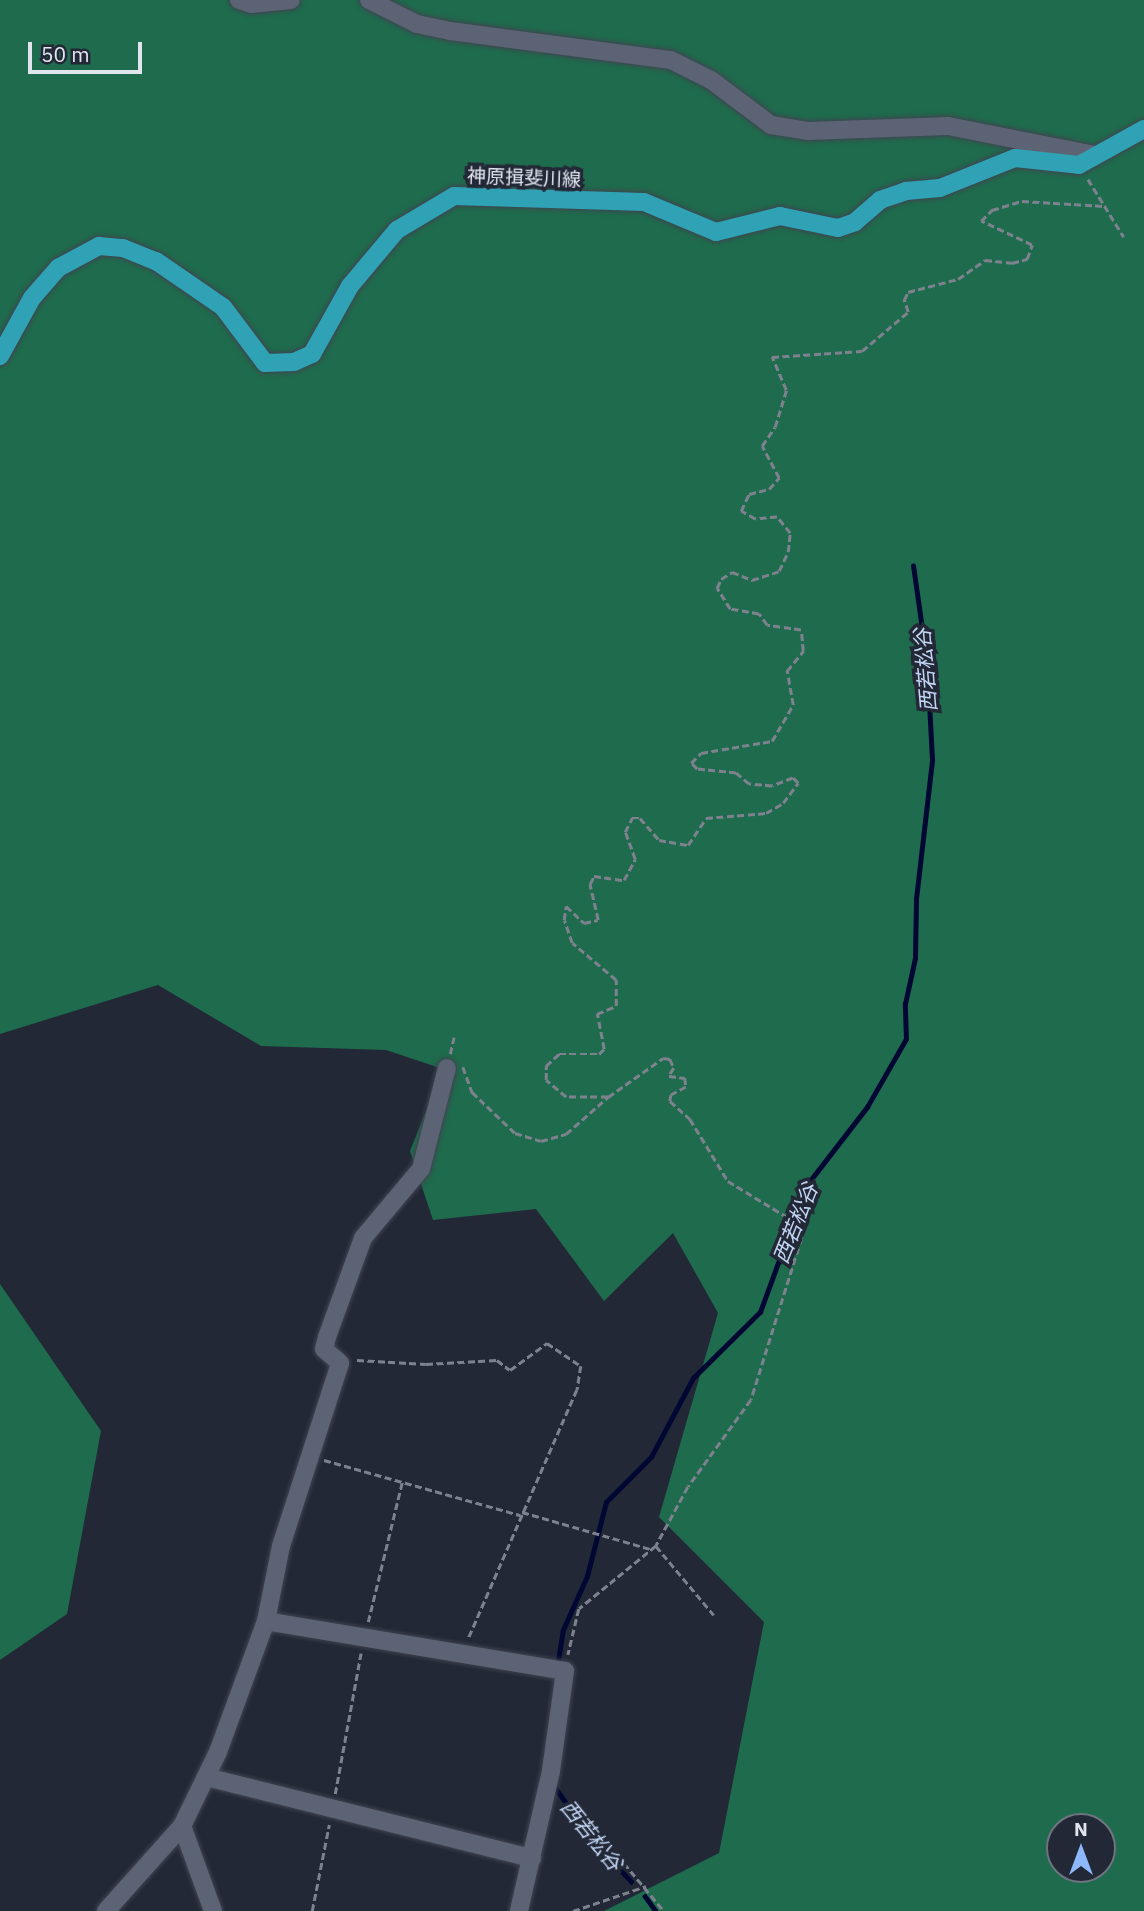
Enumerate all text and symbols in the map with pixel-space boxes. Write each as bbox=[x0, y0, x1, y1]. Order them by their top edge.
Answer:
scale bar bbox=[32, 28, 145, 72]
text: 50 m bbox=[41, 40, 90, 68]
street label: 神原揖斐川線 bbox=[467, 165, 581, 191]
water label: 西若松谷 bbox=[909, 627, 941, 713]
water label: 西若松谷 bbox=[768, 1179, 822, 1267]
water label: 西若松谷 bbox=[556, 1794, 628, 1876]
north arrow bbox=[1046, 1813, 1116, 1883]
text: N bbox=[1074, 1817, 1088, 1841]

